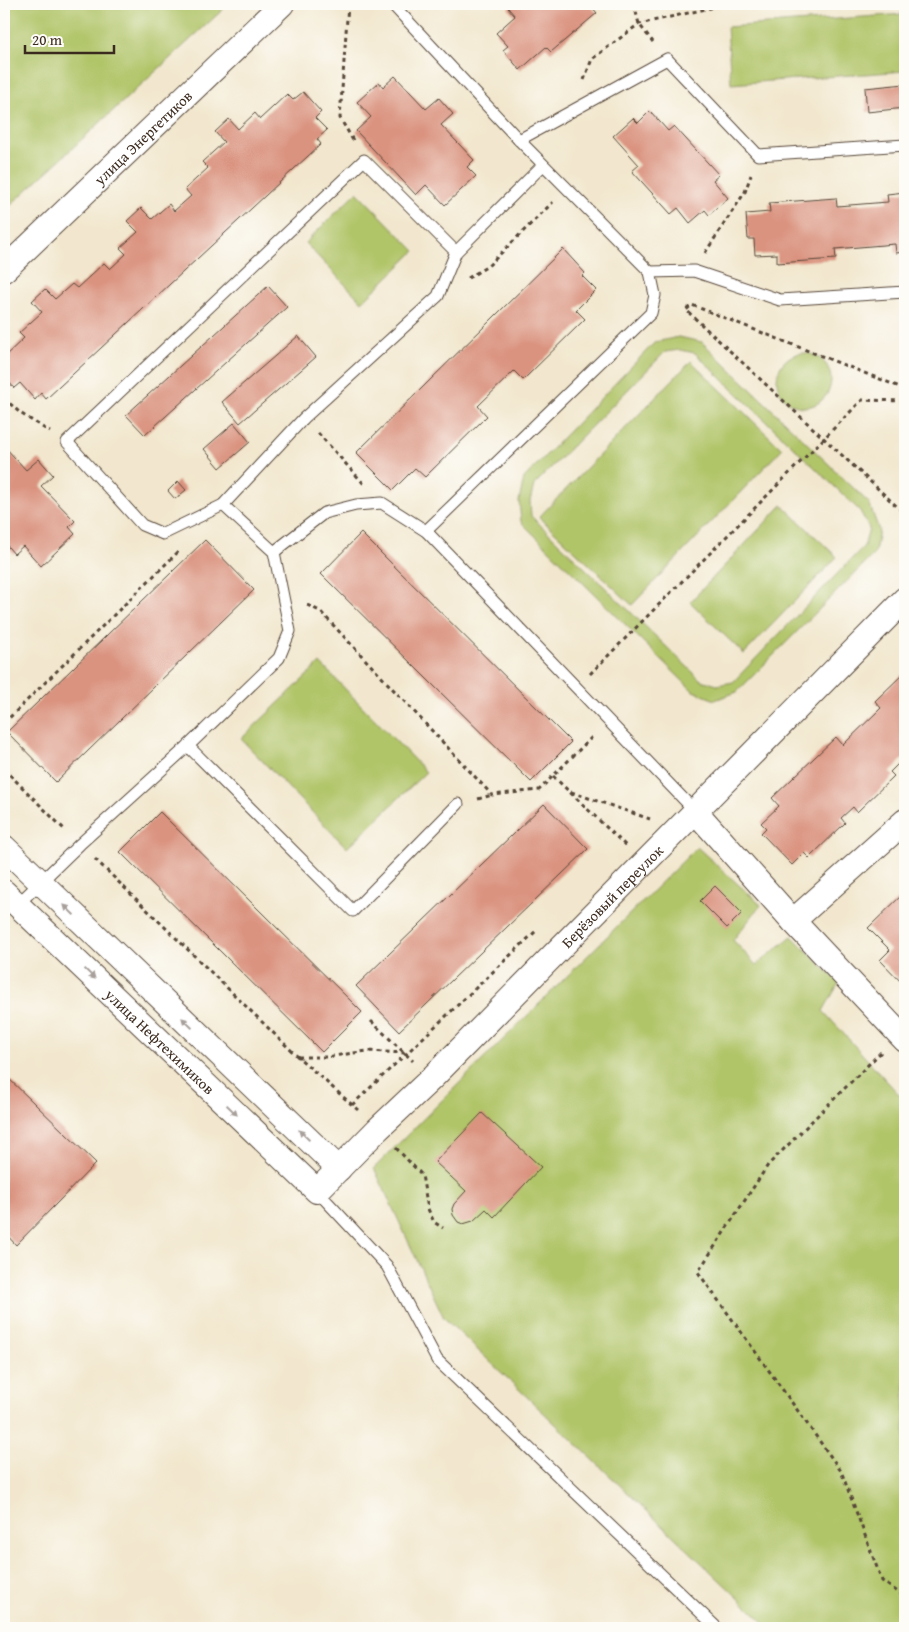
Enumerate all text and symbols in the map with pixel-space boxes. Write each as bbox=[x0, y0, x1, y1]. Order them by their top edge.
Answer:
scale bar bbox=[25, 22, 114, 54]
text: 20 m bbox=[32, 29, 63, 50]
street label: улица Энергетиков bbox=[88, 85, 196, 190]
street label: Берёзовый переулок bbox=[556, 840, 668, 952]
one-way arrow bbox=[64, 904, 76, 916]
one-way arrow bbox=[83, 968, 95, 980]
street label: улица Нефтехимиков bbox=[100, 983, 220, 1099]
one-way arrow bbox=[181, 1017, 193, 1029]
one-way arrow bbox=[226, 1104, 238, 1116]
one-way arrow bbox=[298, 1129, 310, 1141]

